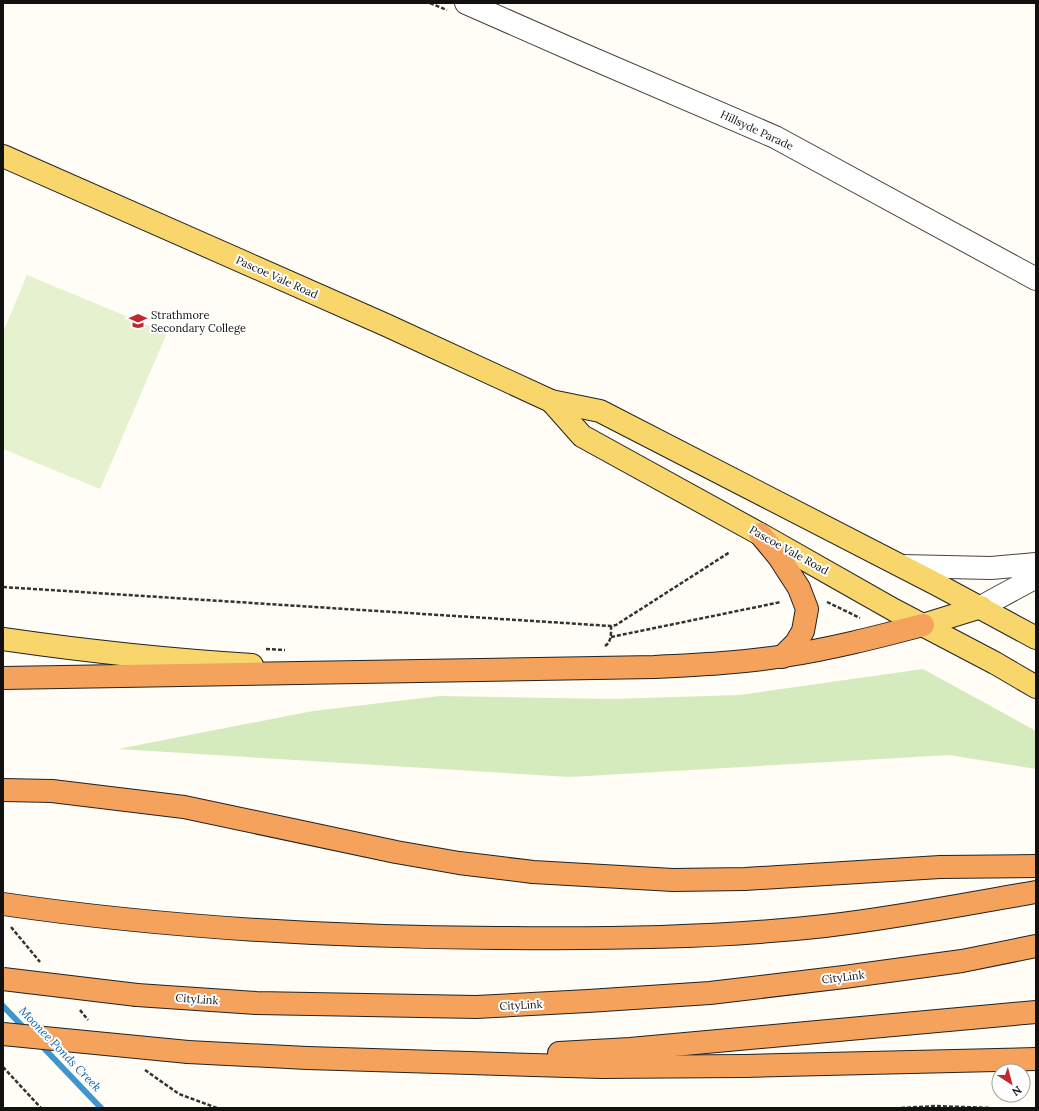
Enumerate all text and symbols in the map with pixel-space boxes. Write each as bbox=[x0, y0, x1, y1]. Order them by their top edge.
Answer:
street label: Hillsyde Parade bbox=[718, 107, 796, 153]
street label: Pascoe Vale Road bbox=[234, 253, 321, 302]
place label: Strathmore Secondary College bbox=[151, 308, 246, 335]
school or university icon: Strathmore Secondary College bbox=[128, 311, 148, 331]
street label: Pascoe Vale Road bbox=[747, 522, 831, 578]
street label: CityLink bbox=[821, 967, 865, 987]
street label: CityLink bbox=[175, 991, 219, 1007]
street label: CityLink bbox=[499, 997, 543, 1013]
water label: Moonee Ponds Creek bbox=[16, 1003, 105, 1094]
north arrow bbox=[991, 1063, 1031, 1103]
text: N bbox=[1009, 1083, 1024, 1100]

